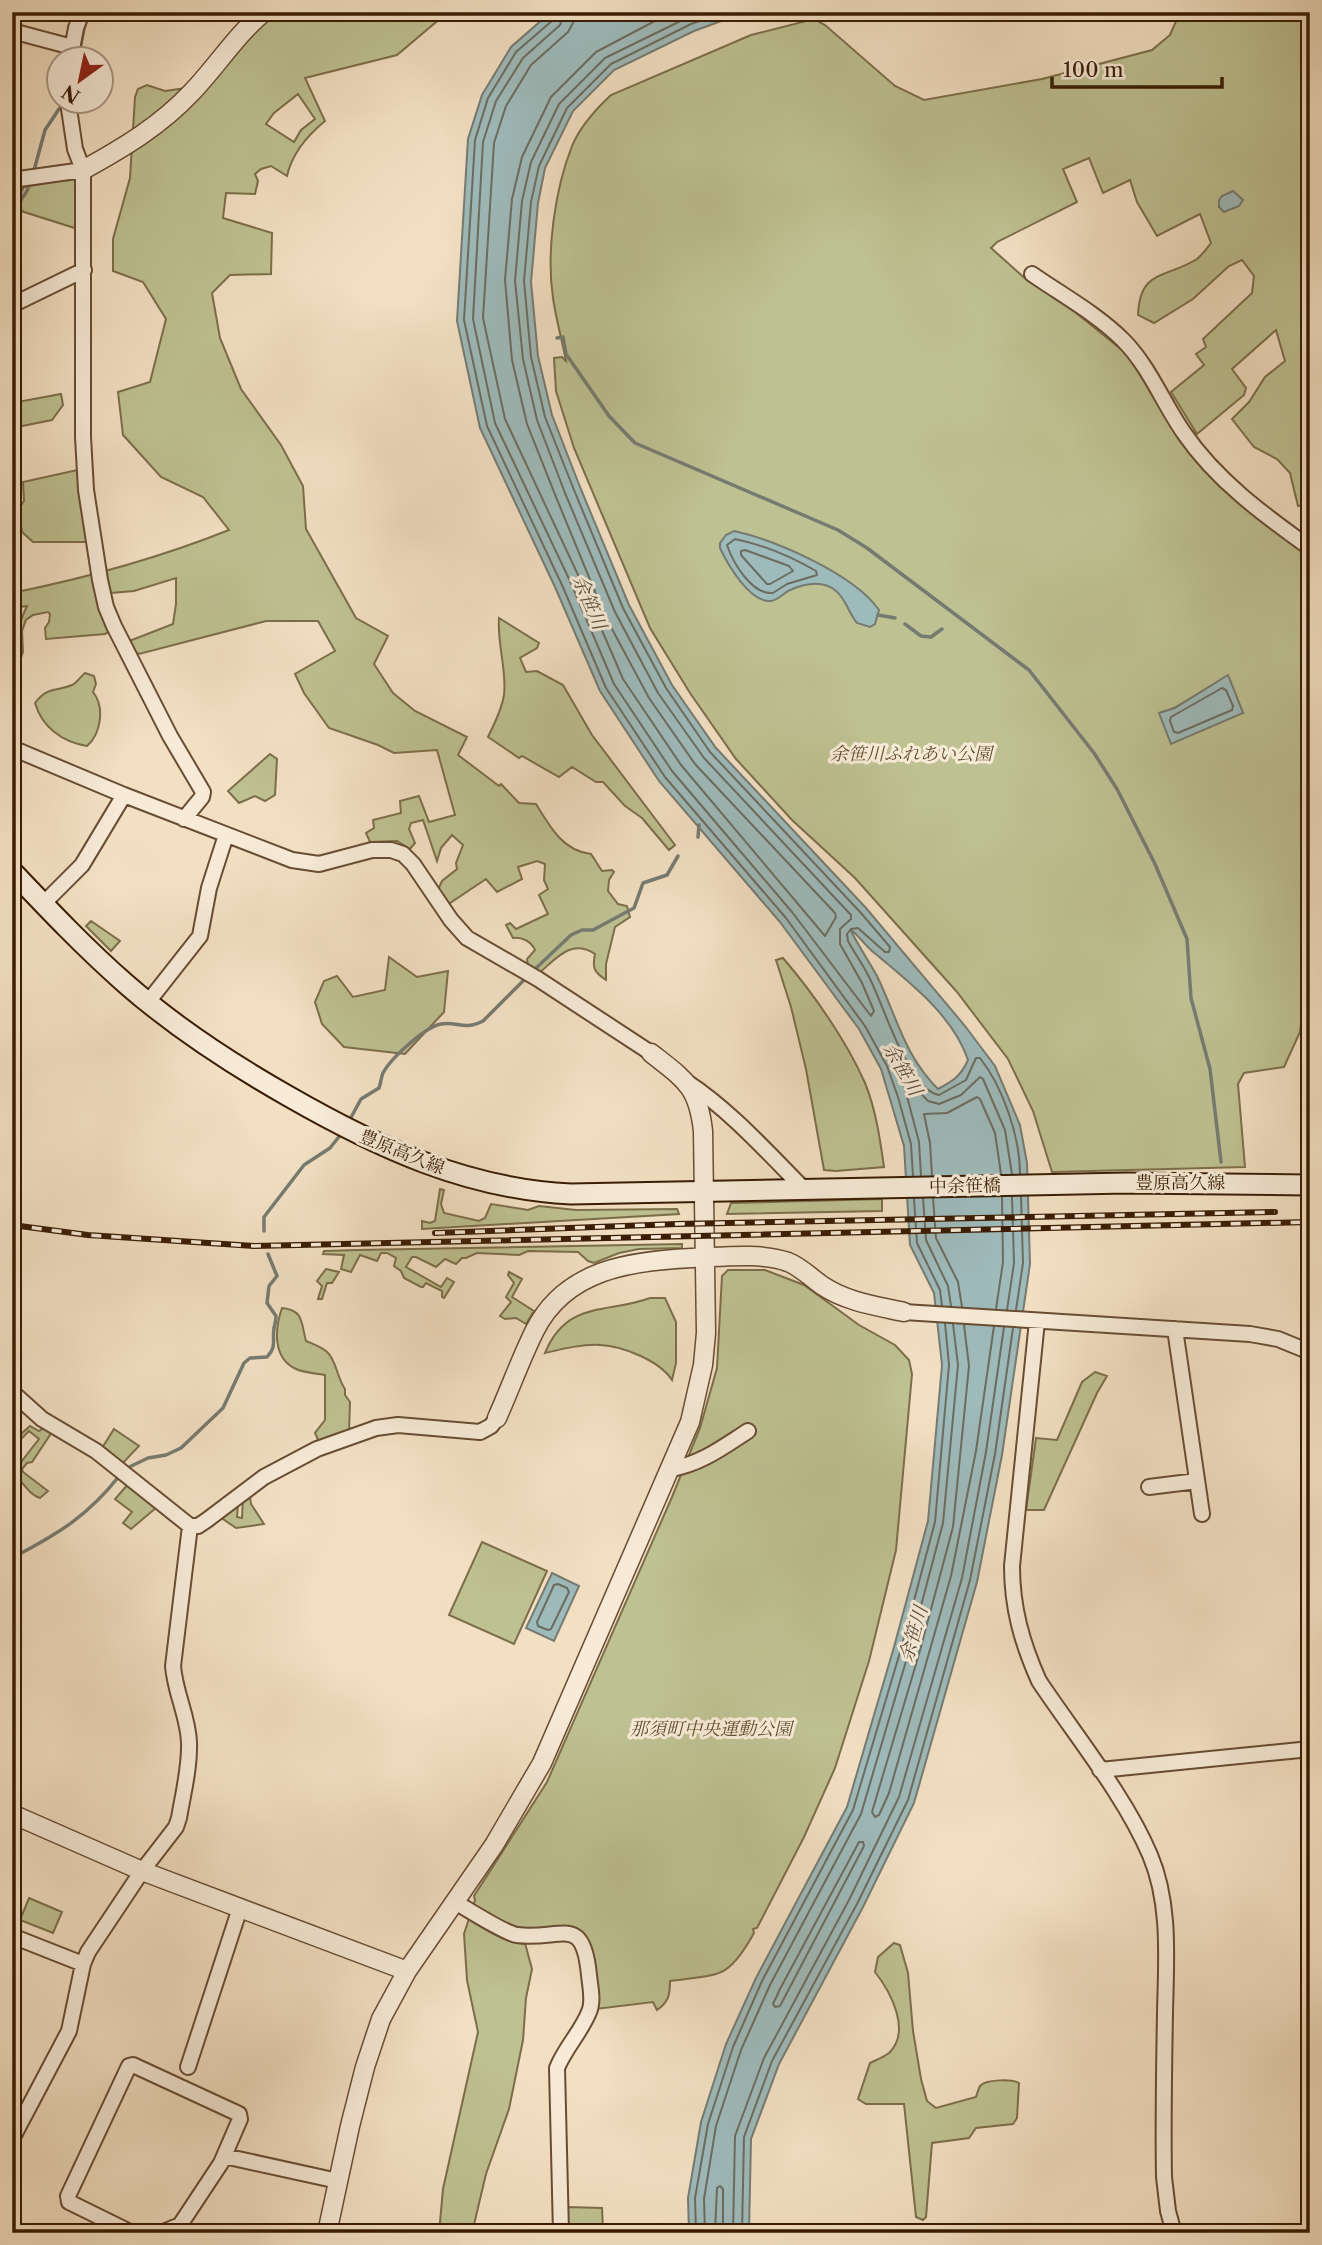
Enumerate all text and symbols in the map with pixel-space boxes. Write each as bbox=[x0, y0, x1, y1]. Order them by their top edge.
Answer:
north arrow bbox=[46, 46, 116, 116]
scale bar bbox=[1052, 46, 1222, 90]
text: 100 m bbox=[1063, 57, 1124, 82]
text: N bbox=[58, 80, 84, 108]
water label: 余笹川 bbox=[568, 571, 612, 635]
park label: 余笹川ふれあい公園 bbox=[830, 743, 995, 765]
water label: 余笹川 bbox=[878, 1039, 928, 1101]
street label: 豊原高久線 bbox=[356, 1125, 448, 1179]
street label: 豊原高久線 bbox=[1135, 1172, 1225, 1194]
street label: 中余笹橋 bbox=[929, 1174, 1001, 1198]
water label: 余笹川 bbox=[895, 1602, 933, 1665]
park label: 那須町中央運動公園 bbox=[630, 1718, 795, 1740]

